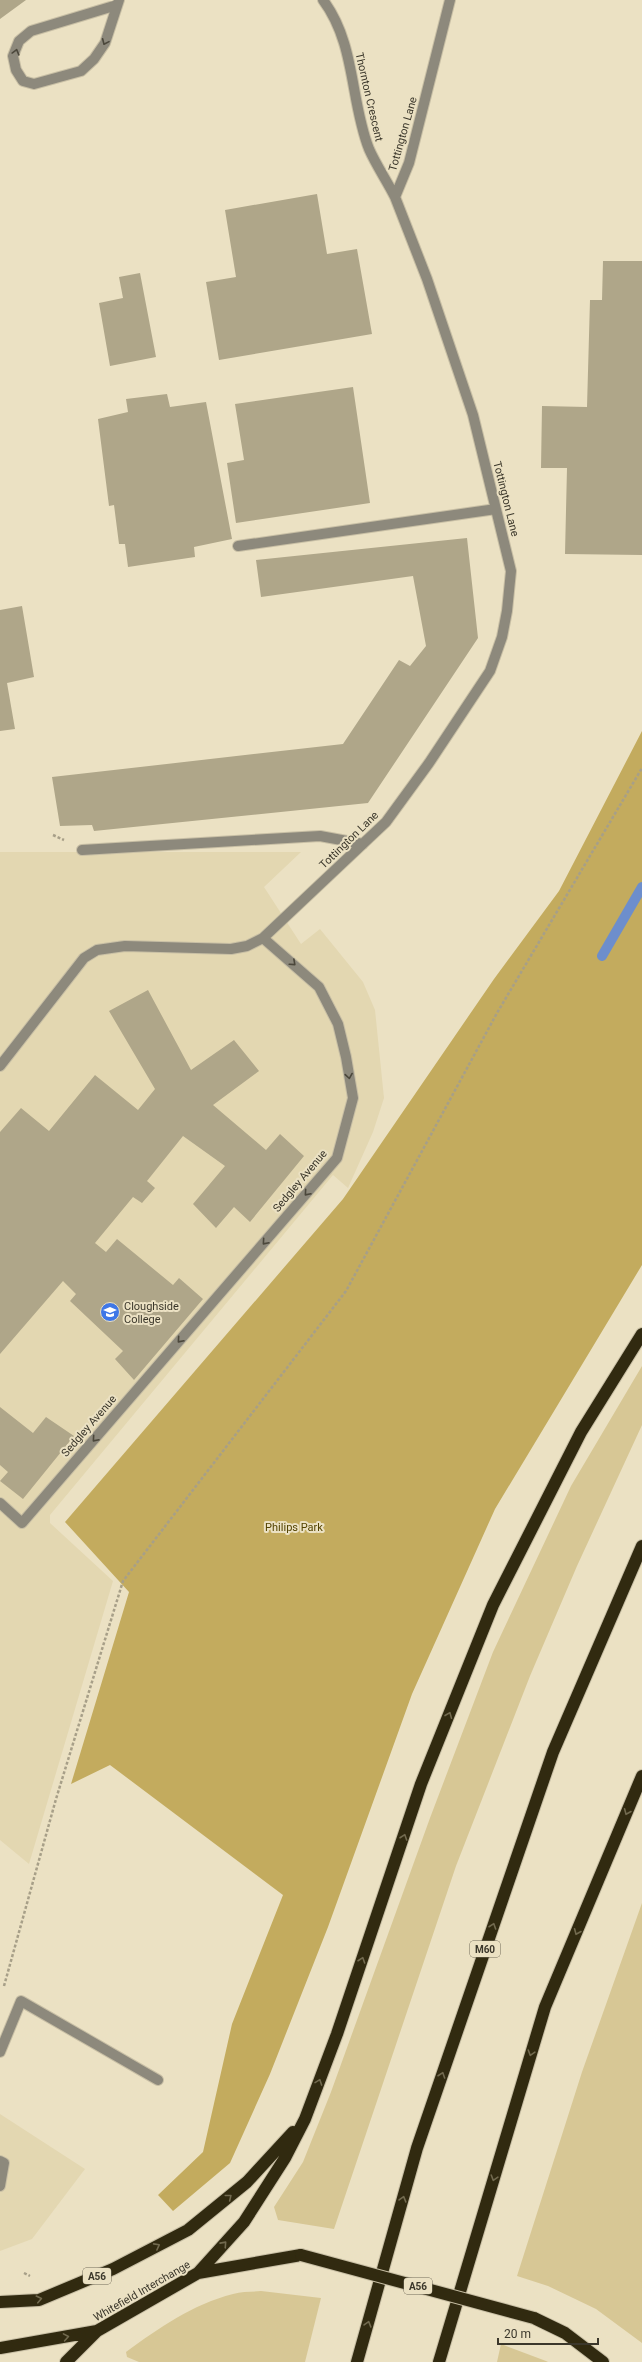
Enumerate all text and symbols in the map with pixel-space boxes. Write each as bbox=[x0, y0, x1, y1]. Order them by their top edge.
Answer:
one-way arrow bbox=[102, 37, 110, 45]
one-way arrow bbox=[11, 49, 19, 56]
street label: Thornton Crescent bbox=[352, 51, 386, 143]
street label: Tottington Lane bbox=[386, 95, 420, 173]
street label: Tottington Lane bbox=[490, 460, 522, 538]
street label: Tottington Lane bbox=[317, 809, 381, 871]
one-way arrow bbox=[288, 959, 296, 966]
one-way arrow bbox=[344, 1073, 353, 1079]
street label: Sedgley Avenue bbox=[270, 1147, 330, 1215]
one-way arrow bbox=[304, 1188, 311, 1195]
one-way arrow bbox=[262, 1237, 269, 1245]
place label: Cloughside College bbox=[124, 1300, 179, 1326]
school or university icon: Cloughside College bbox=[99, 1301, 121, 1323]
one-way arrow bbox=[177, 1336, 184, 1343]
street label: Sedgley Avenue bbox=[59, 1393, 119, 1459]
one-way arrow bbox=[92, 1434, 99, 1441]
park label: Philips Park bbox=[265, 1521, 323, 1534]
one-way arrow bbox=[444, 1711, 452, 1718]
one-way arrow bbox=[624, 1807, 632, 1815]
one-way arrow bbox=[399, 1833, 407, 1840]
one-way arrow bbox=[489, 1923, 497, 1930]
one-way arrow bbox=[574, 1927, 582, 1935]
road number: M60 bbox=[470, 1941, 500, 1957]
one-way arrow bbox=[357, 1956, 365, 1963]
one-way arrow bbox=[528, 2049, 536, 2056]
one-way arrow bbox=[437, 2072, 446, 2079]
one-way arrow bbox=[314, 2079, 322, 2086]
one-way arrow bbox=[490, 2174, 498, 2181]
one-way arrow bbox=[224, 2194, 231, 2201]
one-way arrow bbox=[398, 2196, 407, 2203]
one-way arrow bbox=[219, 2241, 227, 2249]
one-way arrow bbox=[153, 2243, 160, 2251]
street label: Whitefield Interchange bbox=[91, 2258, 193, 2324]
road number: A56 bbox=[83, 2268, 111, 2284]
road number: A56 bbox=[404, 2278, 432, 2294]
one-way arrow bbox=[35, 2295, 42, 2303]
scale bar bbox=[498, 2320, 598, 2346]
one-way arrow bbox=[363, 2321, 372, 2328]
text: 20 m bbox=[504, 2327, 531, 2341]
one-way arrow bbox=[63, 2333, 69, 2342]

